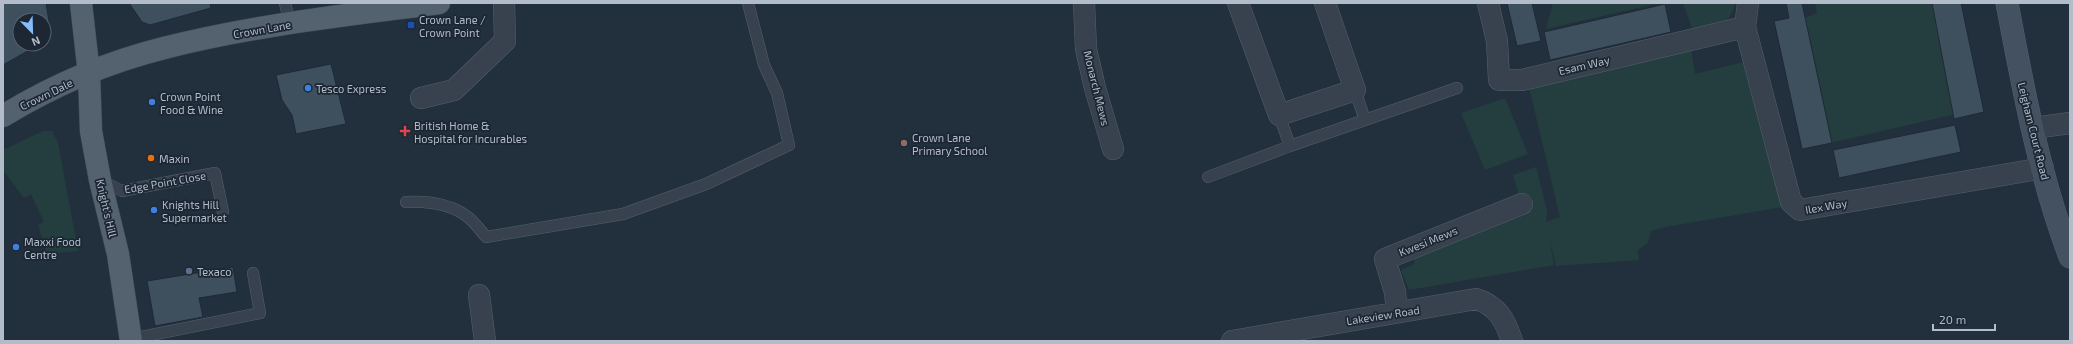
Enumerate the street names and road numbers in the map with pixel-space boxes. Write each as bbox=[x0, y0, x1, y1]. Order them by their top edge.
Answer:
street label: Crown Lane bbox=[232, 17, 292, 40]
street label: Monarch Mews bbox=[1081, 49, 1113, 127]
street label: Esam Way bbox=[1557, 53, 1611, 77]
street label: Crown Dale bbox=[17, 76, 75, 112]
street label: Leigham Court Road bbox=[2016, 81, 2052, 181]
street label: Edge Point Close bbox=[123, 168, 207, 196]
street label: Knight's Hill bbox=[94, 178, 120, 239]
street label: Ilex Way bbox=[1804, 196, 1848, 216]
street label: Kwesi Mews bbox=[1397, 223, 1460, 259]
street label: Lakeview Road bbox=[1345, 303, 1421, 327]

